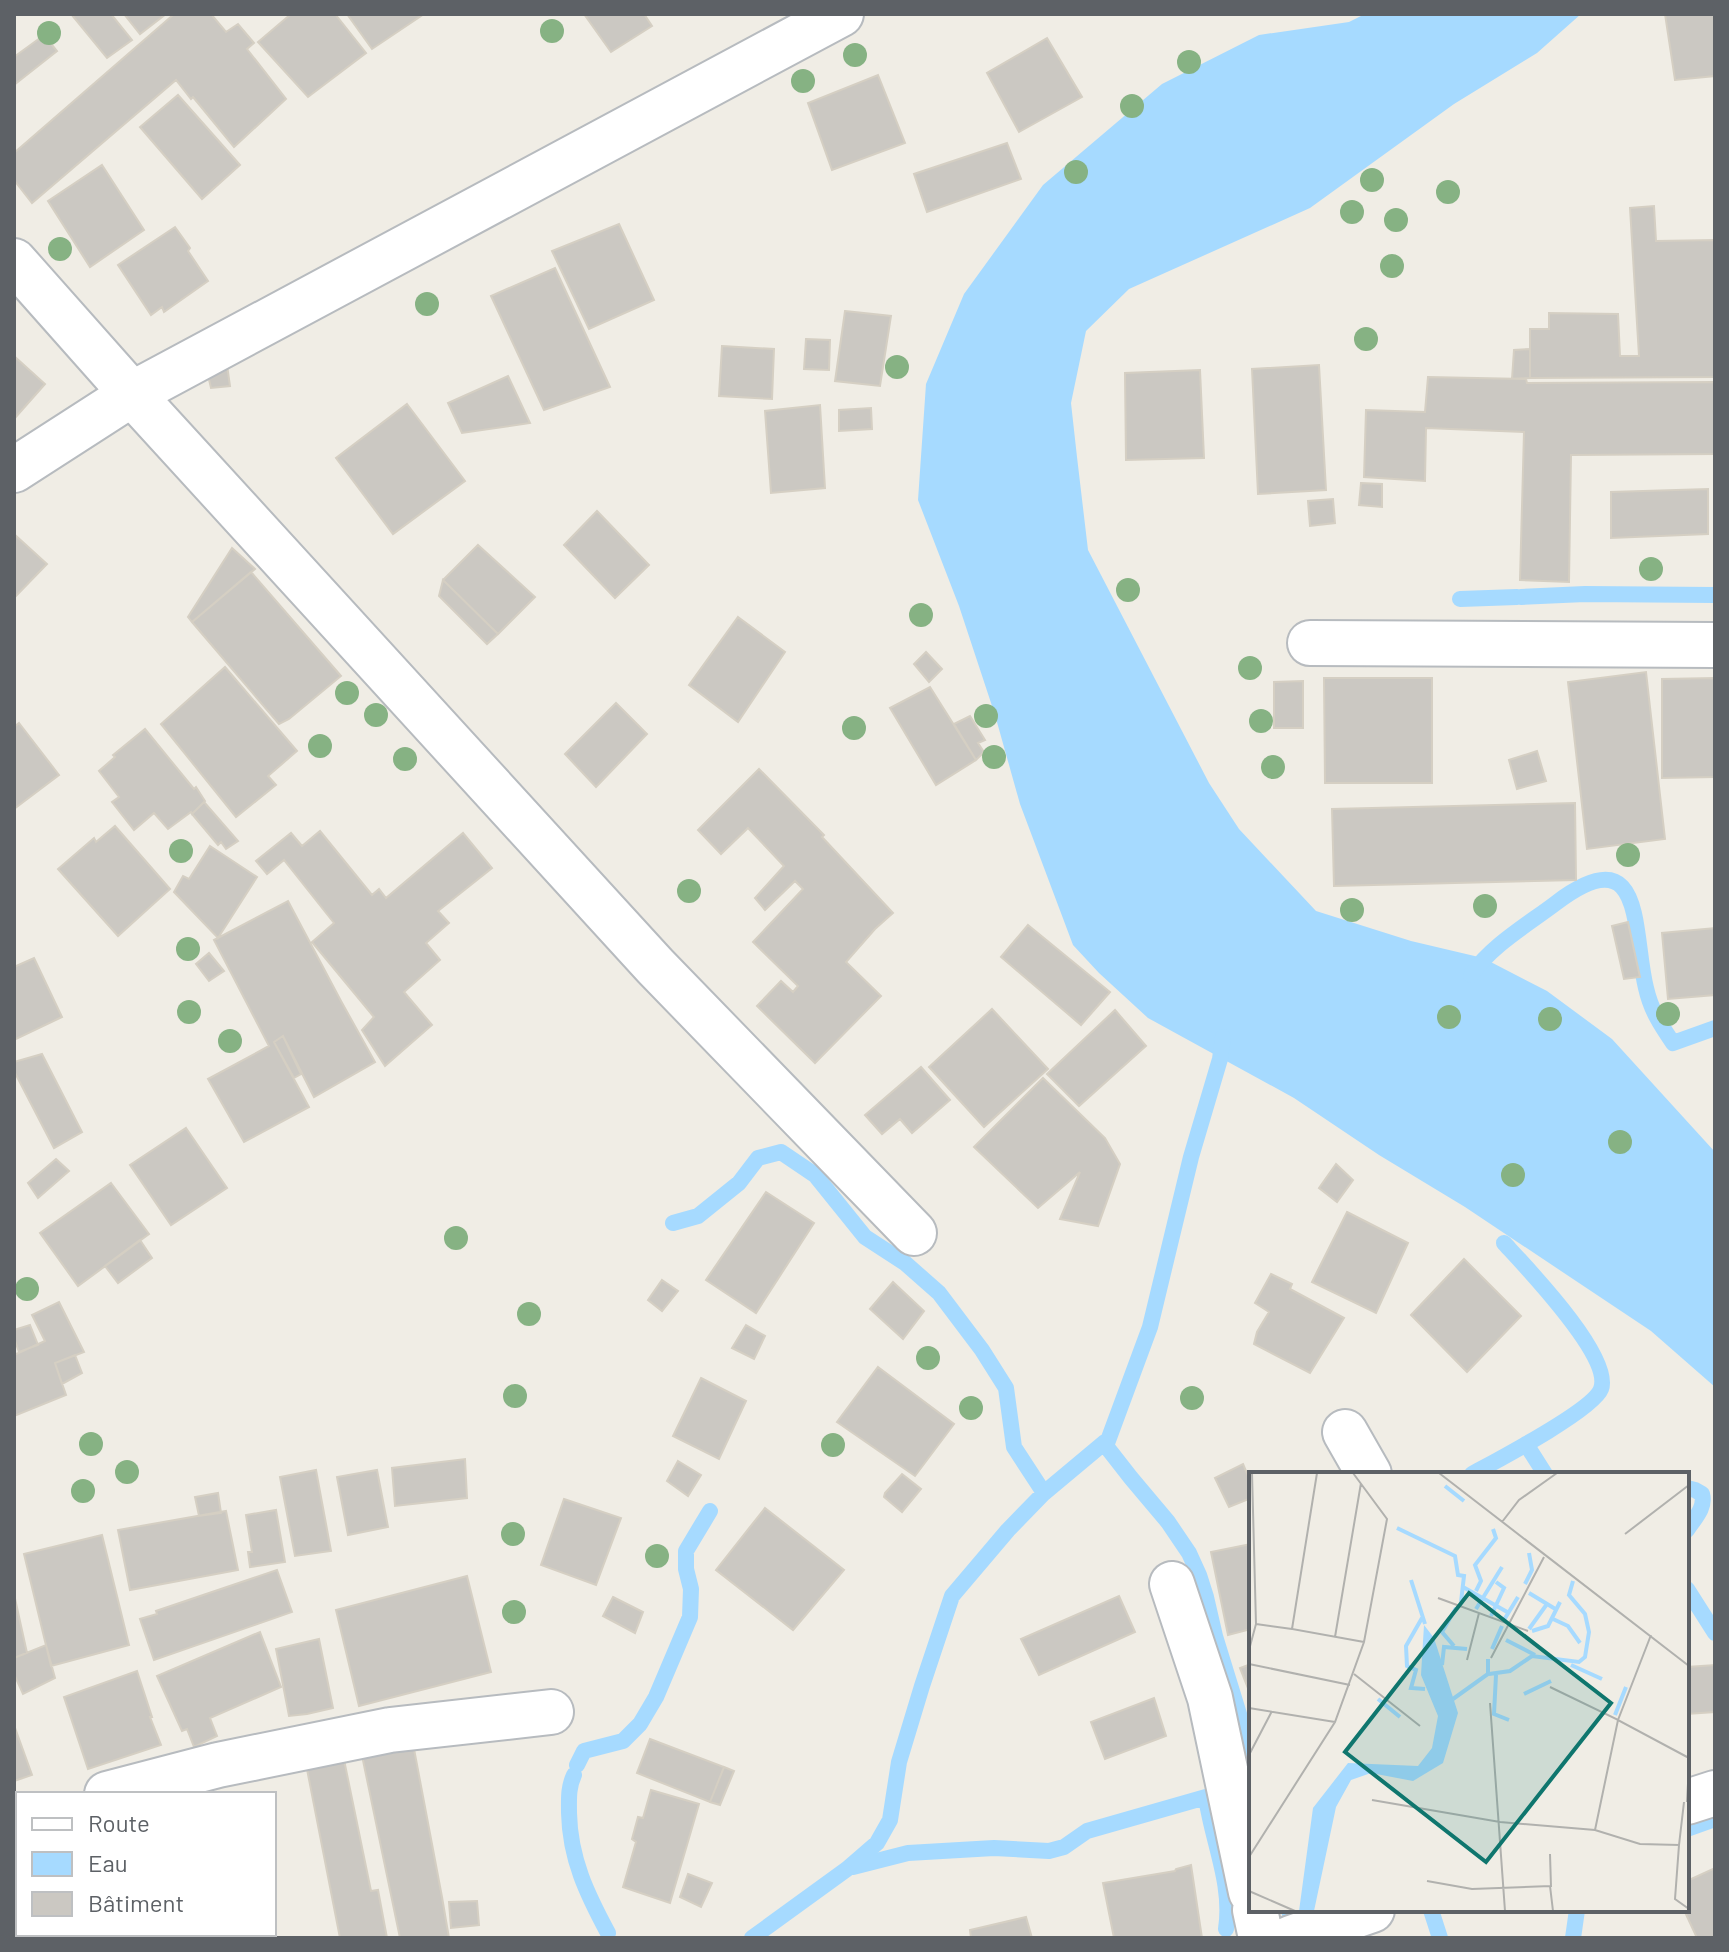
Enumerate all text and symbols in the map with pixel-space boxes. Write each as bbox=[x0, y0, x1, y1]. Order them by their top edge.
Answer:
inset map bbox=[1249, 1472, 1689, 1912]
legend bbox=[16, 1792, 276, 1936]
text: Route bbox=[88, 1808, 150, 1837]
text: Eau bbox=[88, 1848, 128, 1877]
text: Bâtiment bbox=[88, 1888, 184, 1917]

